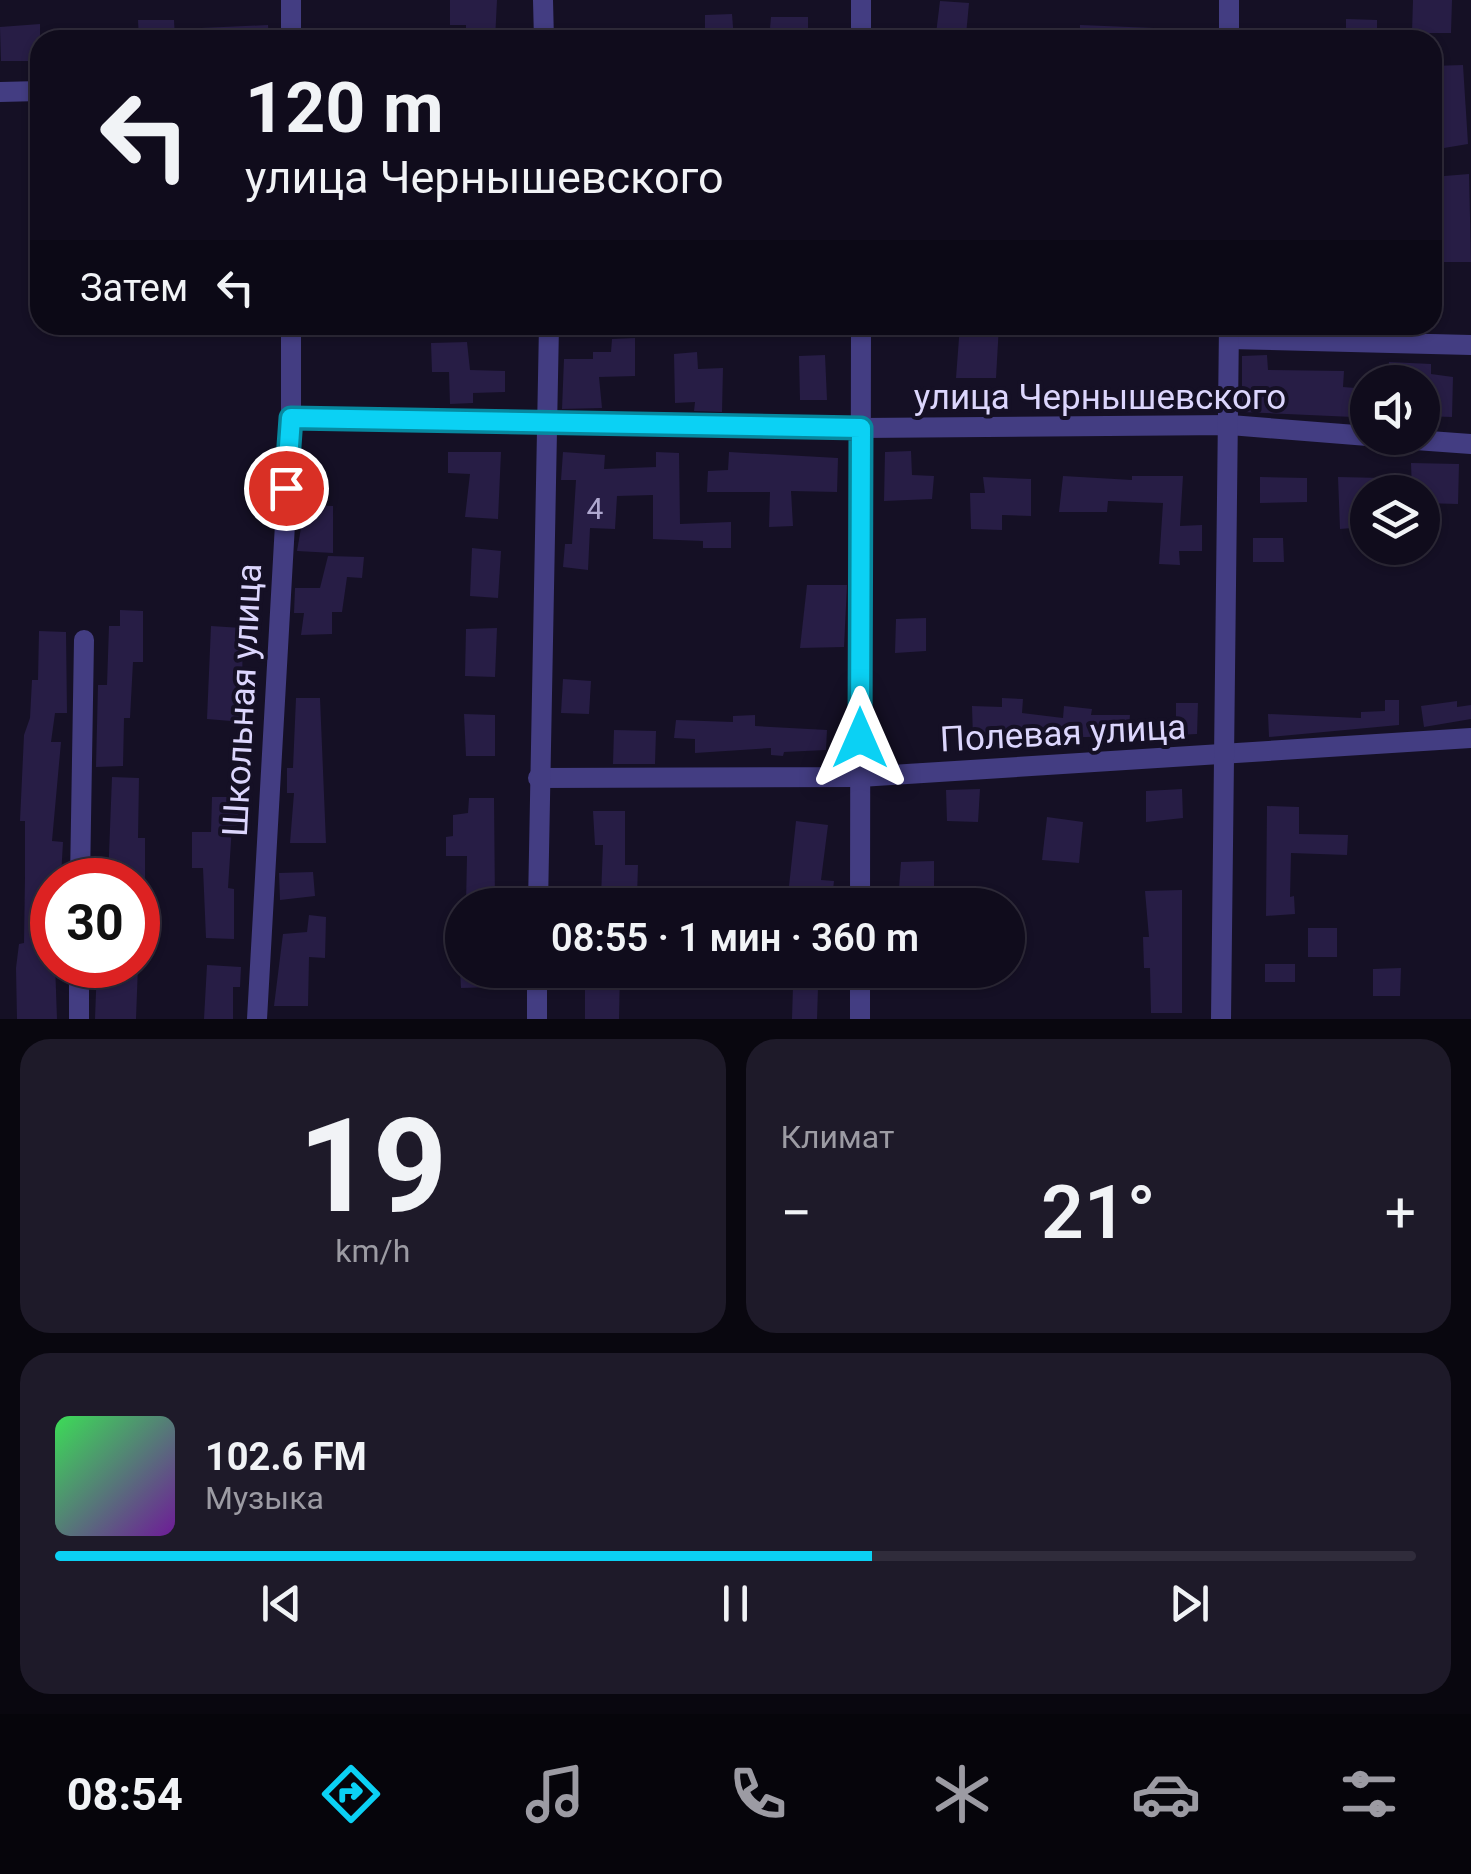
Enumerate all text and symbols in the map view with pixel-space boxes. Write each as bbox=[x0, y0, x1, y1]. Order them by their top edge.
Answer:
text: 120 m bbox=[245, 67, 444, 149]
icon: left bbox=[80, 70, 210, 200]
text: улица Чернышевского bbox=[245, 151, 724, 204]
icon: left bbox=[208, 260, 263, 315]
text: Затем bbox=[80, 266, 188, 310]
map controls bbox=[1350, 365, 1440, 565]
button: sound bbox=[1350, 365, 1440, 455]
street label: улица Чернышевского bbox=[914, 377, 1286, 418]
pin bbox=[244, 446, 329, 531]
icon: arrive bbox=[259, 461, 314, 516]
button: layers bbox=[1350, 475, 1440, 565]
house number: 4 bbox=[587, 491, 604, 526]
street label: Школьная улица bbox=[215, 562, 270, 838]
position arrow bbox=[808, 686, 912, 790]
street label: Полевая улица bbox=[939, 707, 1187, 760]
speed limit sign: 30 bbox=[30, 858, 160, 988]
text: 08:55 · 1 мин · 360 m bbox=[551, 916, 919, 960]
text: 19 bbox=[298, 1090, 447, 1243]
text: Климат bbox=[781, 1118, 894, 1156]
text: 21° bbox=[1041, 1168, 1156, 1256]
text: − bbox=[781, 1181, 812, 1245]
text: + bbox=[1385, 1181, 1416, 1245]
text: km/h bbox=[335, 1232, 410, 1270]
text: 102.6 FM bbox=[205, 1435, 367, 1479]
text: Музыка bbox=[205, 1479, 324, 1517]
icon: previous bbox=[254, 1576, 309, 1631]
icon: pause bbox=[708, 1576, 763, 1631]
icon: next bbox=[1162, 1576, 1217, 1631]
icon: directions bbox=[316, 1759, 386, 1829]
icon: music bbox=[520, 1759, 590, 1829]
icon: phone bbox=[723, 1759, 793, 1829]
icon: climate bbox=[927, 1759, 997, 1829]
icon: car bbox=[1131, 1759, 1201, 1829]
icon: filters bbox=[1334, 1759, 1404, 1829]
text: 08:54 bbox=[67, 1768, 183, 1821]

